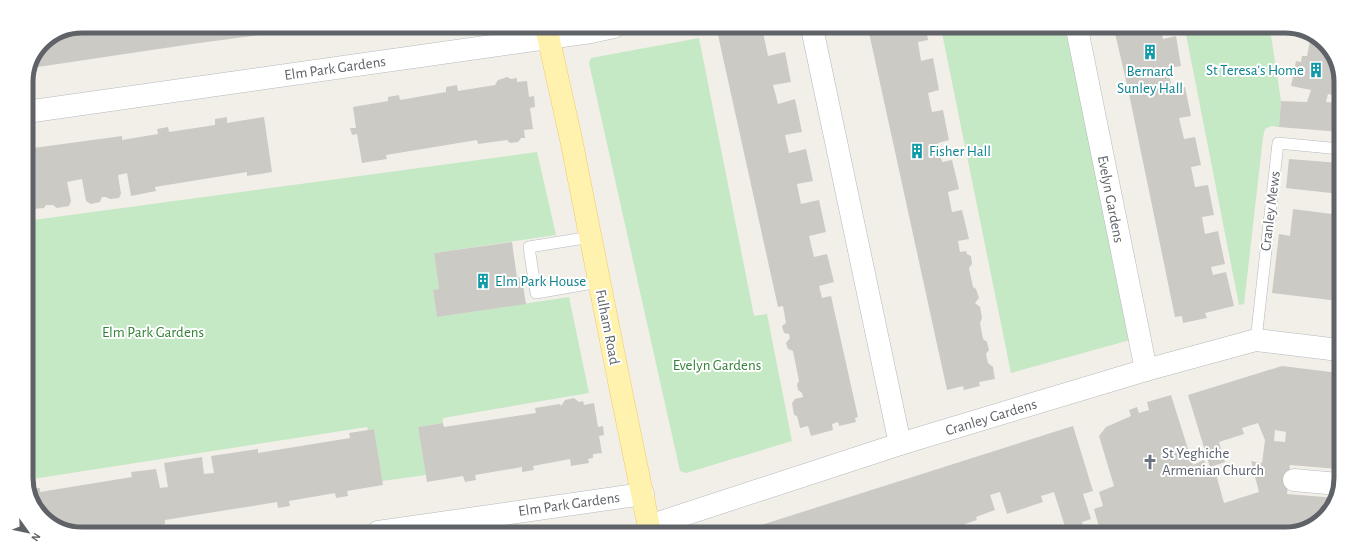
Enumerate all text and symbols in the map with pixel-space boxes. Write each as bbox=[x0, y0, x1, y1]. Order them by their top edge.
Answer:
building icon: Bernard Sunley Hall bbox=[1141, 43, 1159, 61]
street label: Elm Park Gardens bbox=[283, 54, 387, 83]
building icon: St Teresa's Home bbox=[1307, 61, 1325, 79]
place label: St Teresa's Home bbox=[1206, 63, 1304, 78]
place label: Bernard Sunley Hall bbox=[1117, 64, 1183, 96]
building icon: Fisher Hall bbox=[908, 142, 926, 160]
place label: Fisher Hall bbox=[929, 144, 991, 159]
street label: Evelyn Gardens bbox=[1095, 154, 1126, 244]
street label: Cranley Mews bbox=[1258, 170, 1283, 252]
building icon: Elm Park House bbox=[474, 272, 492, 290]
place label: Elm Park House bbox=[495, 274, 586, 289]
street label: Fulham Road bbox=[593, 288, 622, 366]
park label: Elm Park Gardens bbox=[102, 325, 204, 340]
park label: Evelyn Gardens bbox=[673, 358, 761, 373]
street label: Cranley Gardens bbox=[944, 396, 1039, 438]
place label: St Yeghiche Armenian Church bbox=[1162, 446, 1264, 478]
church icon: St Yeghiche Armenian Church bbox=[1141, 453, 1159, 471]
street label: Elm Park Gardens bbox=[517, 490, 621, 519]
north arrow bbox=[8, 512, 48, 552]
text: N bbox=[29, 531, 43, 543]

